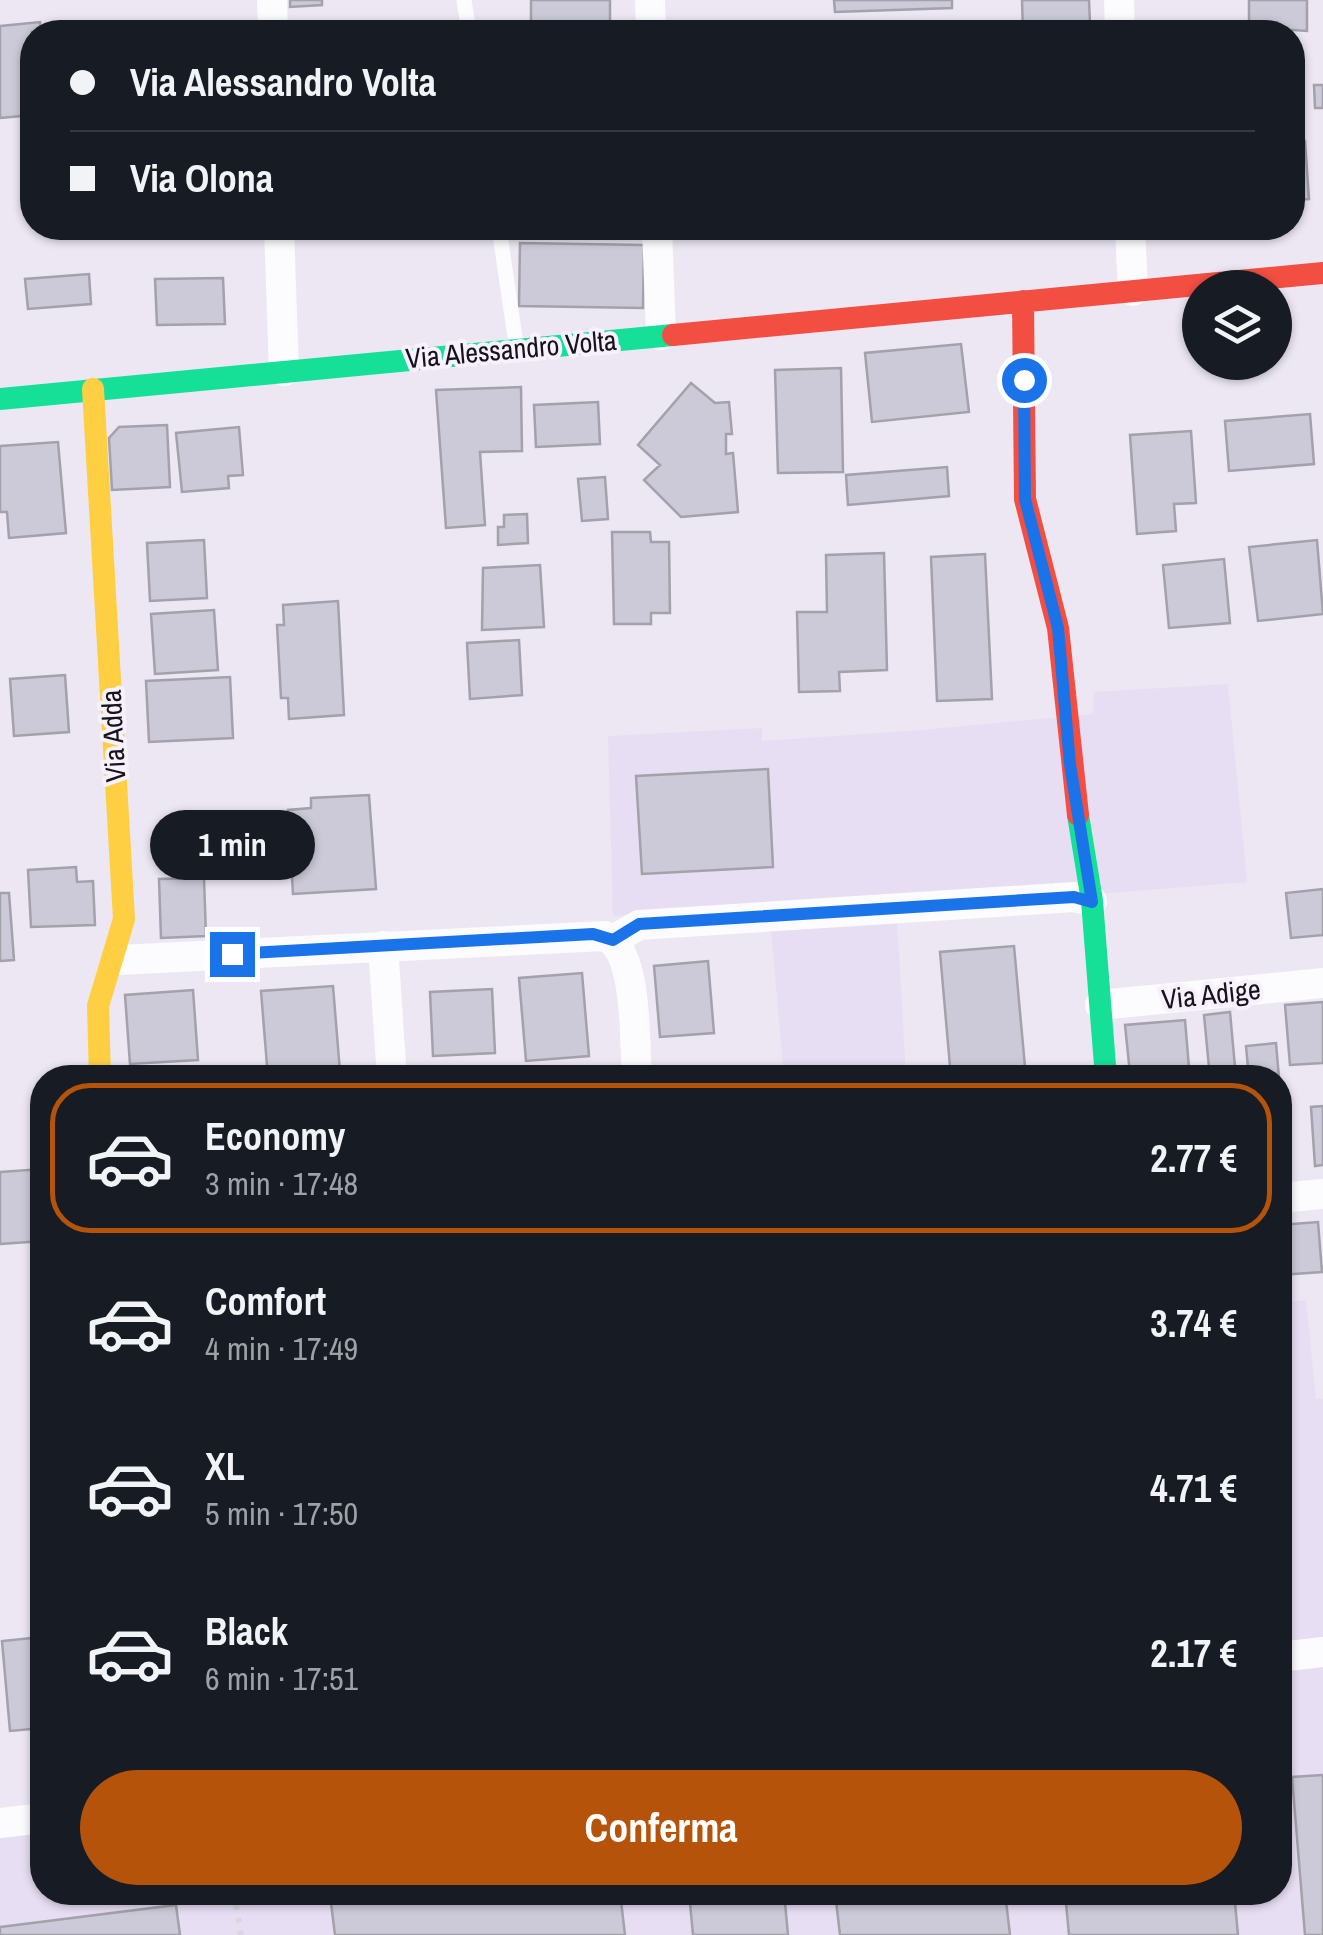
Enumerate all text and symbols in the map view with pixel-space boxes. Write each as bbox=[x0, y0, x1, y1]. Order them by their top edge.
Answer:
text: Via Alessandro Volta bbox=[130, 57, 436, 108]
text: Via Olona bbox=[130, 153, 273, 204]
map controls bbox=[1182, 270, 1292, 380]
button: layers bbox=[1182, 270, 1292, 380]
street label: Via Alessandro Volta bbox=[404, 321, 618, 377]
route start bbox=[1002, 358, 1047, 403]
street label: Via Adda bbox=[92, 688, 134, 783]
callout: 1 min bbox=[150, 809, 314, 879]
text: 1 min bbox=[198, 823, 267, 866]
route end bbox=[210, 932, 255, 977]
street label: Via Adige bbox=[1160, 970, 1262, 1018]
text: Economy bbox=[205, 1111, 345, 1162]
icon: car bbox=[85, 1113, 175, 1203]
text: 2.77 € bbox=[1150, 1133, 1237, 1184]
text: 3 min · 17:48 bbox=[205, 1162, 358, 1205]
text: Comfort bbox=[205, 1276, 326, 1327]
icon: car bbox=[85, 1278, 175, 1368]
text: 3.74 € bbox=[1150, 1298, 1237, 1349]
text: 4 min · 17:49 bbox=[205, 1327, 358, 1370]
text: XL bbox=[205, 1441, 245, 1492]
icon: car bbox=[85, 1443, 175, 1533]
text: 4.71 € bbox=[1150, 1463, 1237, 1514]
text: 5 min · 17:50 bbox=[205, 1492, 358, 1535]
text: Black bbox=[205, 1606, 288, 1657]
icon: car bbox=[85, 1608, 175, 1698]
text: 2.17 € bbox=[1150, 1628, 1237, 1679]
text: 6 min · 17:51 bbox=[205, 1657, 358, 1700]
button: Conferma bbox=[80, 1770, 1242, 1885]

